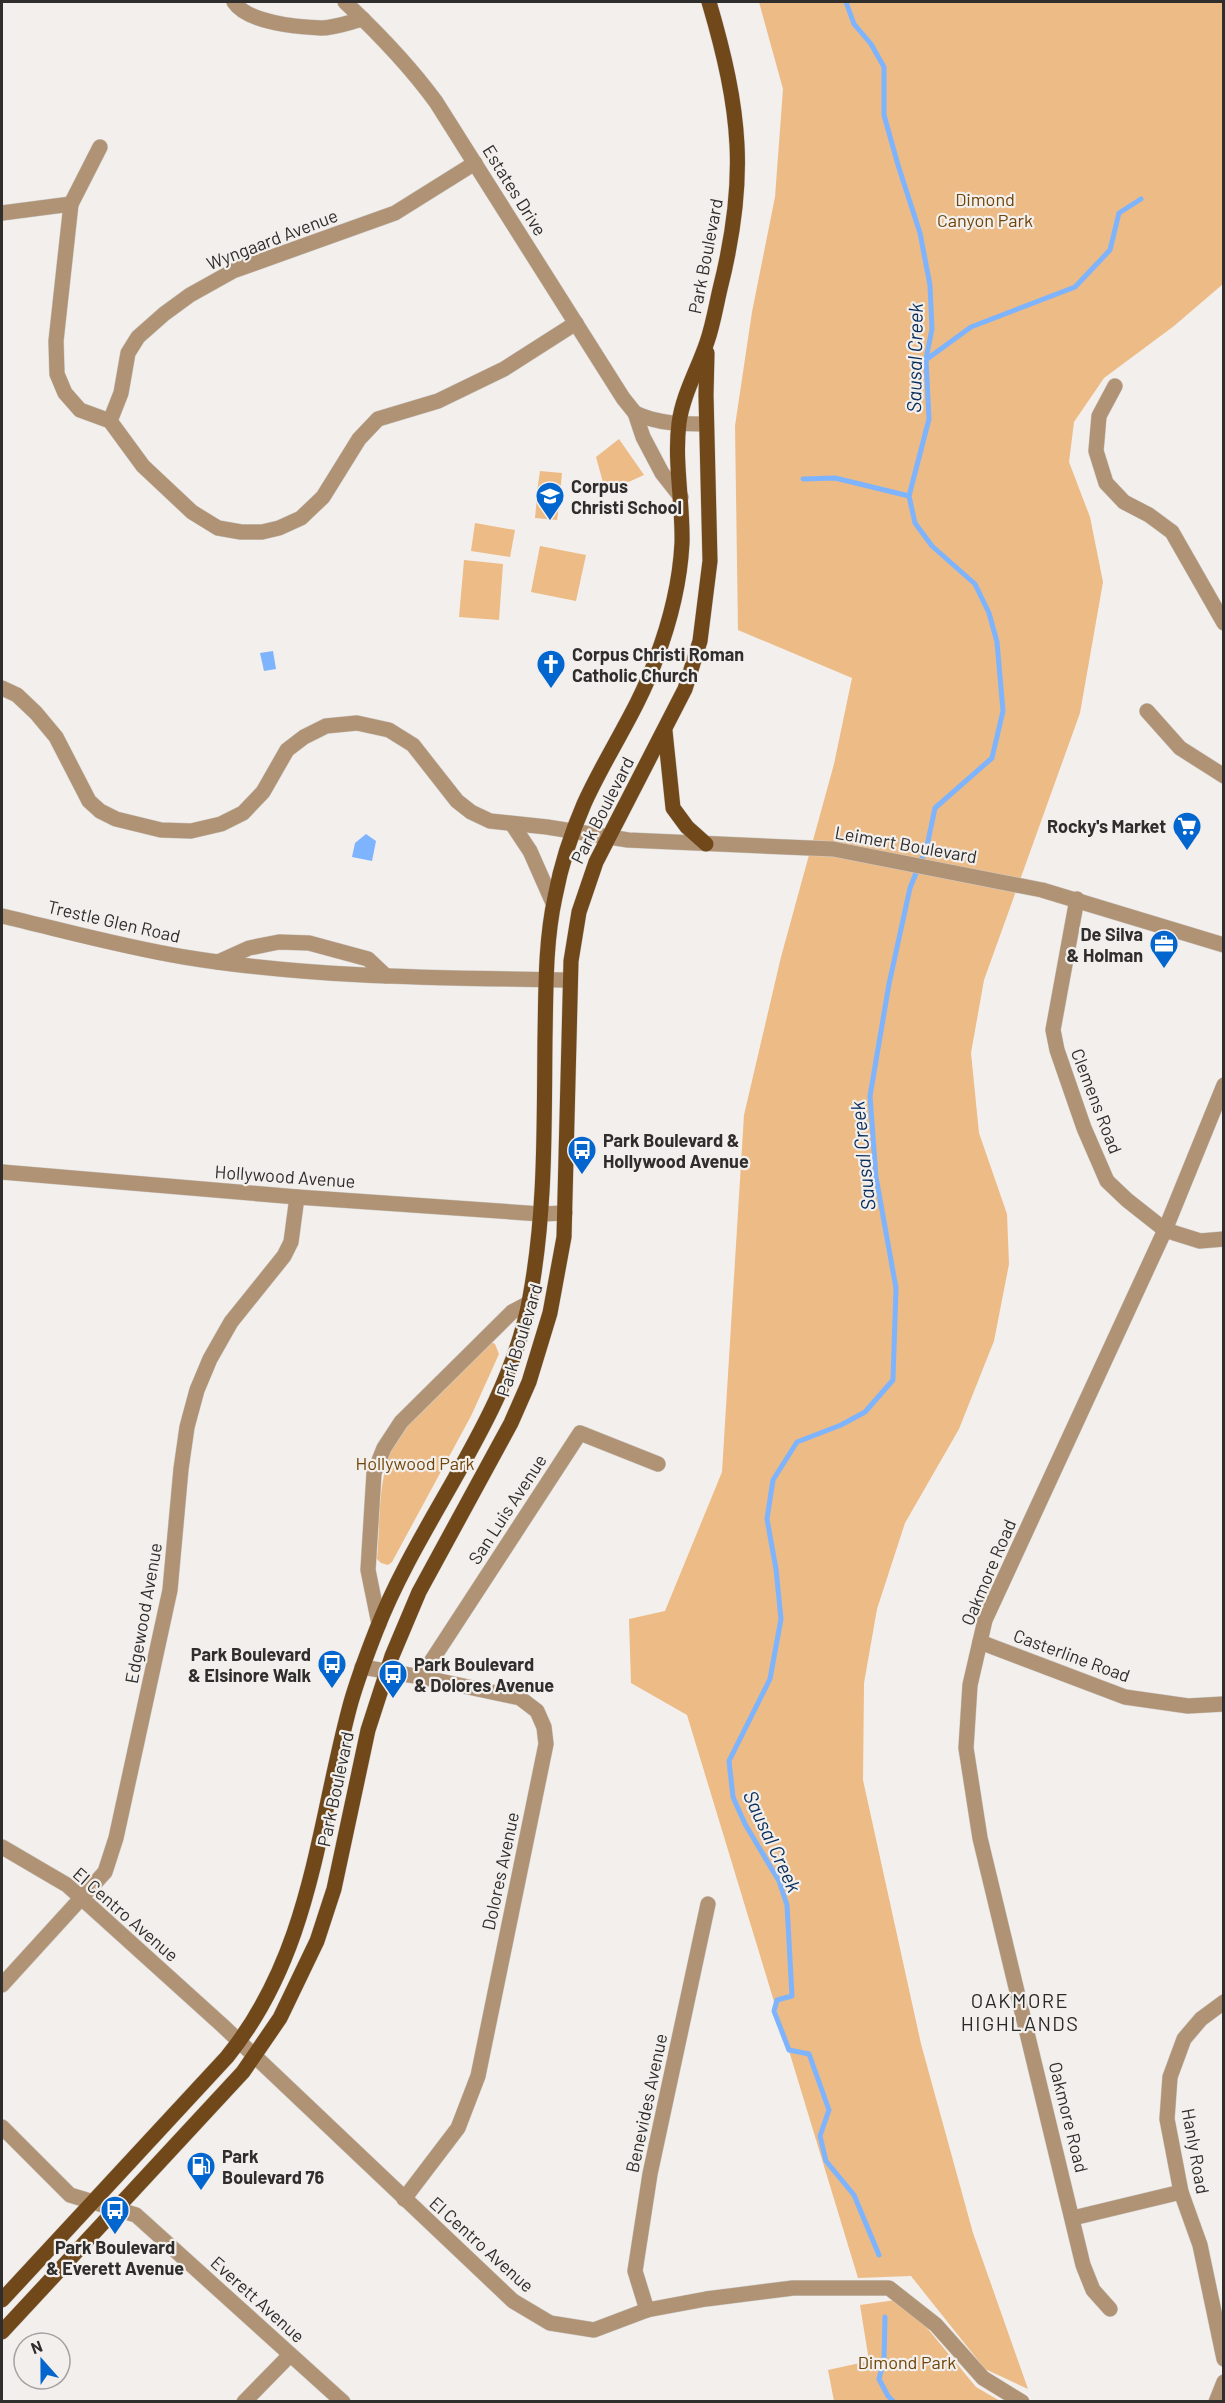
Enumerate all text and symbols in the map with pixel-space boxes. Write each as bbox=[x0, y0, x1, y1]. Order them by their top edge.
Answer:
street label: Estates Drive bbox=[478, 140, 552, 240]
park label: Dimond Canyon Park bbox=[937, 188, 1033, 231]
street label: Park Boulevard bbox=[683, 196, 727, 316]
street label: Wyngaard Avenue bbox=[203, 204, 341, 274]
water label: Sausal Creek bbox=[901, 303, 927, 413]
place label: Corpus Christi School bbox=[571, 475, 682, 518]
school or university icon: Corpus Christi School bbox=[534, 480, 566, 522]
place label: Corpus Christi Roman Catholic Church bbox=[572, 643, 744, 686]
church icon: Corpus Christi Roman Catholic Church bbox=[535, 648, 567, 690]
street label: Park Boulevard bbox=[566, 753, 638, 867]
supermarket icon: Rocky's Market bbox=[1171, 810, 1203, 852]
place label: Rocky's Market bbox=[1047, 815, 1166, 837]
street label: Leimert Boulevard bbox=[833, 821, 979, 867]
street label: Trestle Glen Road bbox=[45, 895, 183, 947]
place label: De Silva & Holman bbox=[1067, 923, 1143, 966]
office icon: De Silva & Holman bbox=[1148, 928, 1180, 970]
street label: Clemens Road bbox=[1067, 1045, 1127, 1157]
water label: Sausal Creek bbox=[844, 1100, 880, 1212]
place label: Park Boulevard & Hollywood Avenue bbox=[603, 1129, 749, 1172]
bus stop icon: Park Boulevard & Hollywood Avenue bbox=[566, 1134, 598, 1176]
street label: Hollywood Avenue bbox=[214, 1160, 356, 1192]
street label: Park Boulevard bbox=[491, 1281, 547, 1399]
street label: San Luis Avenue bbox=[463, 1450, 551, 1568]
park label: Hollywood Park bbox=[355, 1452, 475, 1474]
street label: Oakmore Road bbox=[956, 1516, 1020, 1628]
street label: Edgewood Avenue bbox=[120, 1541, 166, 1685]
street label: Casterline Road bbox=[1011, 1624, 1133, 1686]
place label: Park Boulevard & Elsinore Walk bbox=[188, 1643, 311, 1686]
bus stop icon: Park Boulevard & Elsinore Walk bbox=[316, 1648, 348, 1690]
place label: Park Boulevard & Dolores Avenue bbox=[414, 1653, 554, 1696]
bus stop icon: Park Boulevard & Dolores Avenue bbox=[377, 1658, 409, 1700]
street label: Park Boulevard bbox=[312, 1729, 358, 1849]
water label: Sausal Creek bbox=[739, 1786, 807, 1896]
street label: Dolores Avenue bbox=[477, 1810, 523, 1932]
street label: El Centro Avenue bbox=[69, 1862, 183, 1966]
district label: OAKMORE HIGHLANDS bbox=[961, 1988, 1079, 2035]
street label: Benevides Avenue bbox=[621, 2031, 671, 2175]
street label: Oakmore Road bbox=[1045, 2059, 1093, 2175]
street label: Hanly Road bbox=[1178, 2106, 1214, 2196]
place label: Park Boulevard 76 bbox=[222, 2145, 324, 2188]
fuel station icon: Park Boulevard 76 bbox=[185, 2150, 217, 2192]
street label: El Centro Avenue bbox=[425, 2192, 539, 2296]
bus stop icon: Park Boulevard & Everett Avenue bbox=[99, 2194, 131, 2236]
place label: Park Boulevard & Everett Avenue bbox=[46, 2236, 184, 2279]
street label: Everett Avenue bbox=[207, 2251, 309, 2347]
north arrow bbox=[12, 2331, 72, 2391]
text: N bbox=[28, 2336, 45, 2357]
park label: Dimond Park bbox=[858, 2351, 956, 2373]

